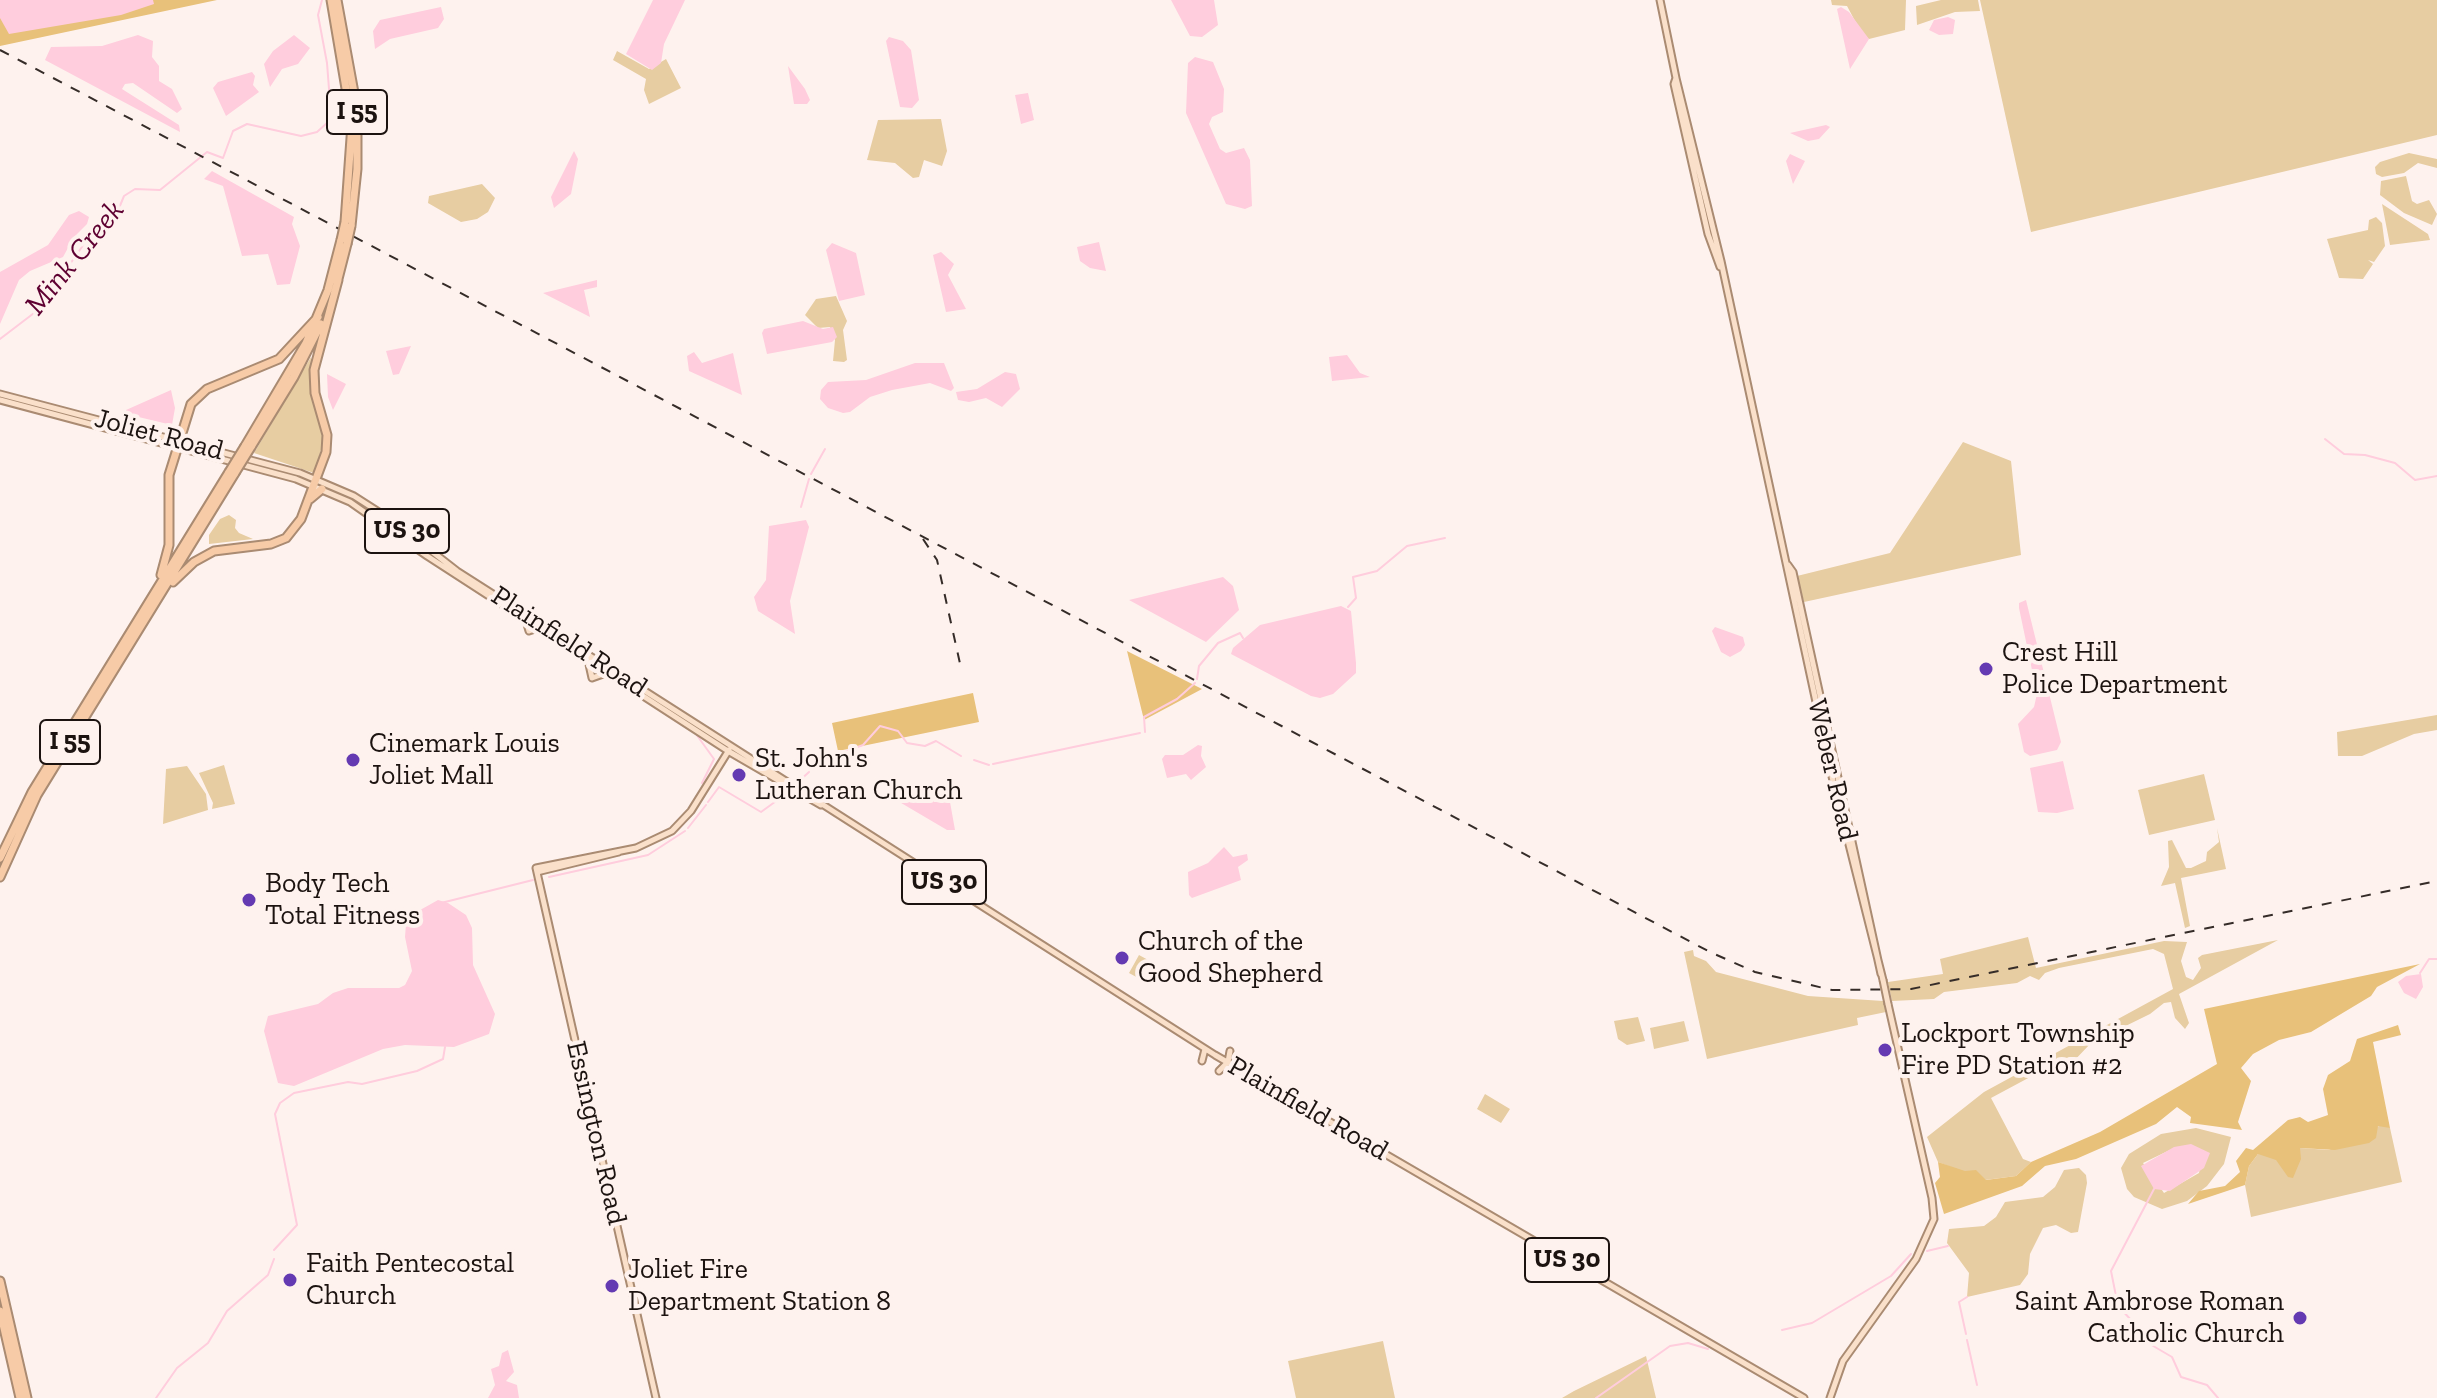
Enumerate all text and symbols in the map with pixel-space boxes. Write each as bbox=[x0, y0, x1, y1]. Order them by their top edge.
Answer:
road number: I 55 bbox=[327, 90, 387, 134]
water label: Mink Creek bbox=[18, 193, 132, 323]
street label: Joliet Road bbox=[91, 402, 227, 468]
road number: US 30 bbox=[365, 509, 449, 553]
street label: Plainfield Road bbox=[485, 579, 653, 705]
place label: Crest Hill Police Department bbox=[2002, 636, 2227, 702]
marker: Crest Hill Police Department bbox=[1977, 660, 1995, 678]
street label: Weber Road bbox=[1799, 696, 1865, 844]
road number: I 55 bbox=[40, 720, 100, 764]
place label: Cinemark Louis Joliet Mall bbox=[369, 727, 560, 793]
place label: St. John's Lutheran Church bbox=[755, 742, 963, 808]
marker: Cinemark Louis Joliet Mall bbox=[344, 751, 362, 769]
marker: St. John's Lutheran Church bbox=[730, 766, 748, 784]
road number: US 30 bbox=[902, 860, 986, 904]
place label: Body Tech Total Fitness bbox=[265, 867, 420, 933]
marker: Body Tech Total Fitness bbox=[240, 891, 258, 909]
place label: Church of the Good Shepherd bbox=[1138, 925, 1323, 991]
marker: Church of the Good Shepherd bbox=[1113, 949, 1131, 967]
place label: Lockport Township Fire PD Station #2 bbox=[1901, 1017, 2135, 1083]
street label: Essington Road bbox=[559, 1038, 633, 1228]
marker: Lockport Township Fire PD Station #2 bbox=[1876, 1041, 1894, 1059]
street label: Plainfield Road bbox=[1222, 1050, 1394, 1168]
road number: US 30 bbox=[1525, 1238, 1609, 1282]
place label: Faith Pentecostal Church bbox=[306, 1247, 514, 1313]
place label: Joliet Fire Department Station 8 bbox=[628, 1253, 891, 1319]
marker: Faith Pentecostal Church bbox=[281, 1271, 299, 1289]
marker: Joliet Fire Department Station 8 bbox=[603, 1277, 621, 1295]
place label: Saint Ambrose Roman Catholic Church bbox=[2015, 1285, 2284, 1351]
marker: Saint Ambrose Roman Catholic Church bbox=[2291, 1309, 2309, 1327]

